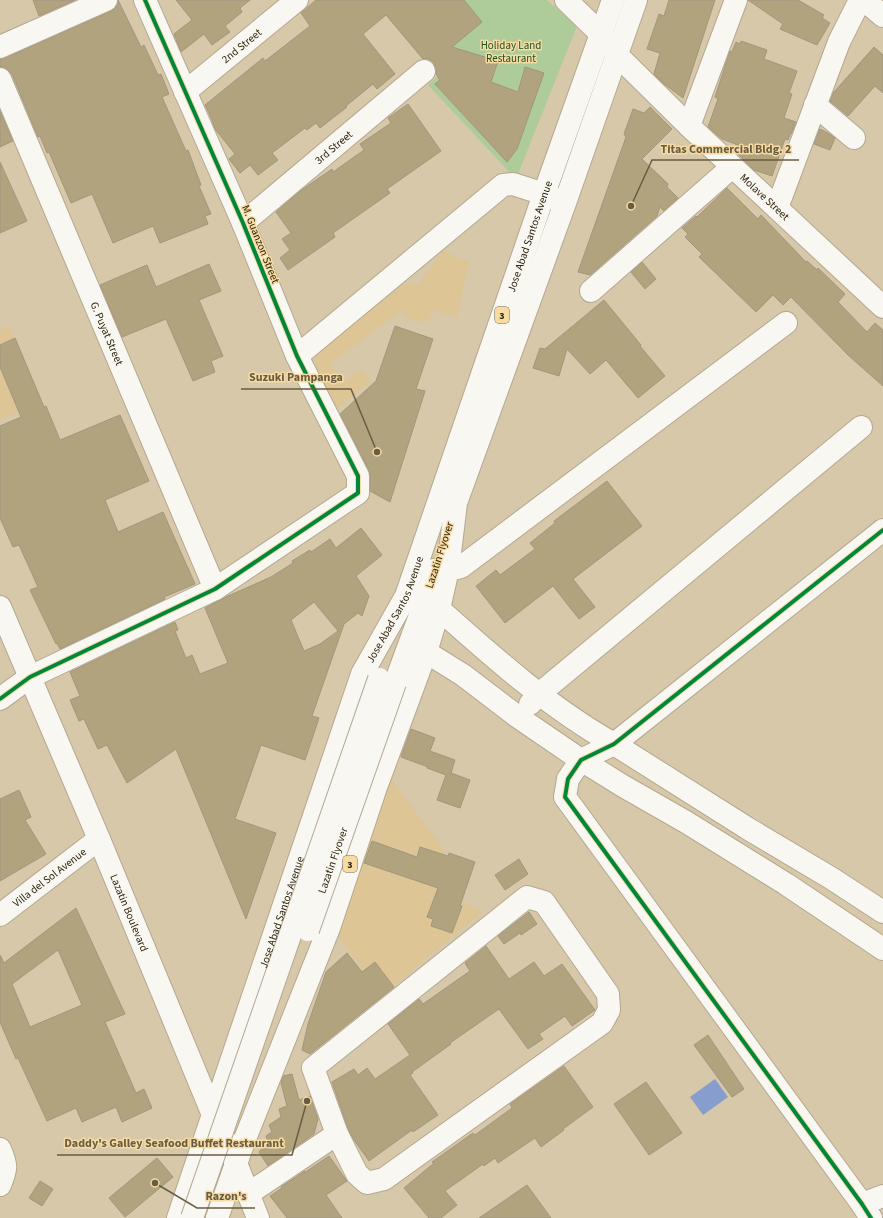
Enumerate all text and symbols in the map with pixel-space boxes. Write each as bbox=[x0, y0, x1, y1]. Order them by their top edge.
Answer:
street label: 2nd Street bbox=[219, 25, 265, 67]
park label: Holiday Land Restaurant bbox=[481, 38, 541, 66]
street label: 3rd Street bbox=[312, 127, 356, 168]
callout: Titas Commercial Bldg. 2 bbox=[652, 136, 799, 160]
text: Titas Commercial Bldg. 2 bbox=[661, 141, 791, 158]
street label: Molave Street bbox=[736, 170, 793, 224]
street label: Jose Abad Santos Avenue bbox=[504, 178, 556, 294]
street label: M. Guanzon Street bbox=[238, 203, 283, 286]
street label: G. Puyat Street bbox=[87, 299, 127, 368]
road number: 3 bbox=[495, 307, 509, 323]
callout: Suzuki Pampanga bbox=[241, 365, 351, 389]
text: Suzuki Pampanga bbox=[249, 369, 343, 386]
street label: Lazatin Flyover bbox=[422, 520, 457, 590]
street label: Jose Abad Santos Avenue bbox=[363, 554, 427, 666]
street label: Lazatin Flyover bbox=[315, 825, 352, 895]
street label: Villa del Sol Avenue bbox=[10, 844, 90, 911]
street label: Jose Abad Santos Avenue bbox=[256, 854, 308, 970]
road number: 3 bbox=[343, 856, 357, 872]
street label: Lazatin Boulevard bbox=[106, 872, 152, 954]
callout: Daddy's Galley Seafood Buffet Restaurant bbox=[57, 1131, 292, 1155]
text: Daddy's Galley Seafood Buffet Restaurant bbox=[64, 1135, 284, 1152]
callout: Razon's bbox=[197, 1184, 255, 1208]
text: Razon's bbox=[205, 1188, 247, 1205]

